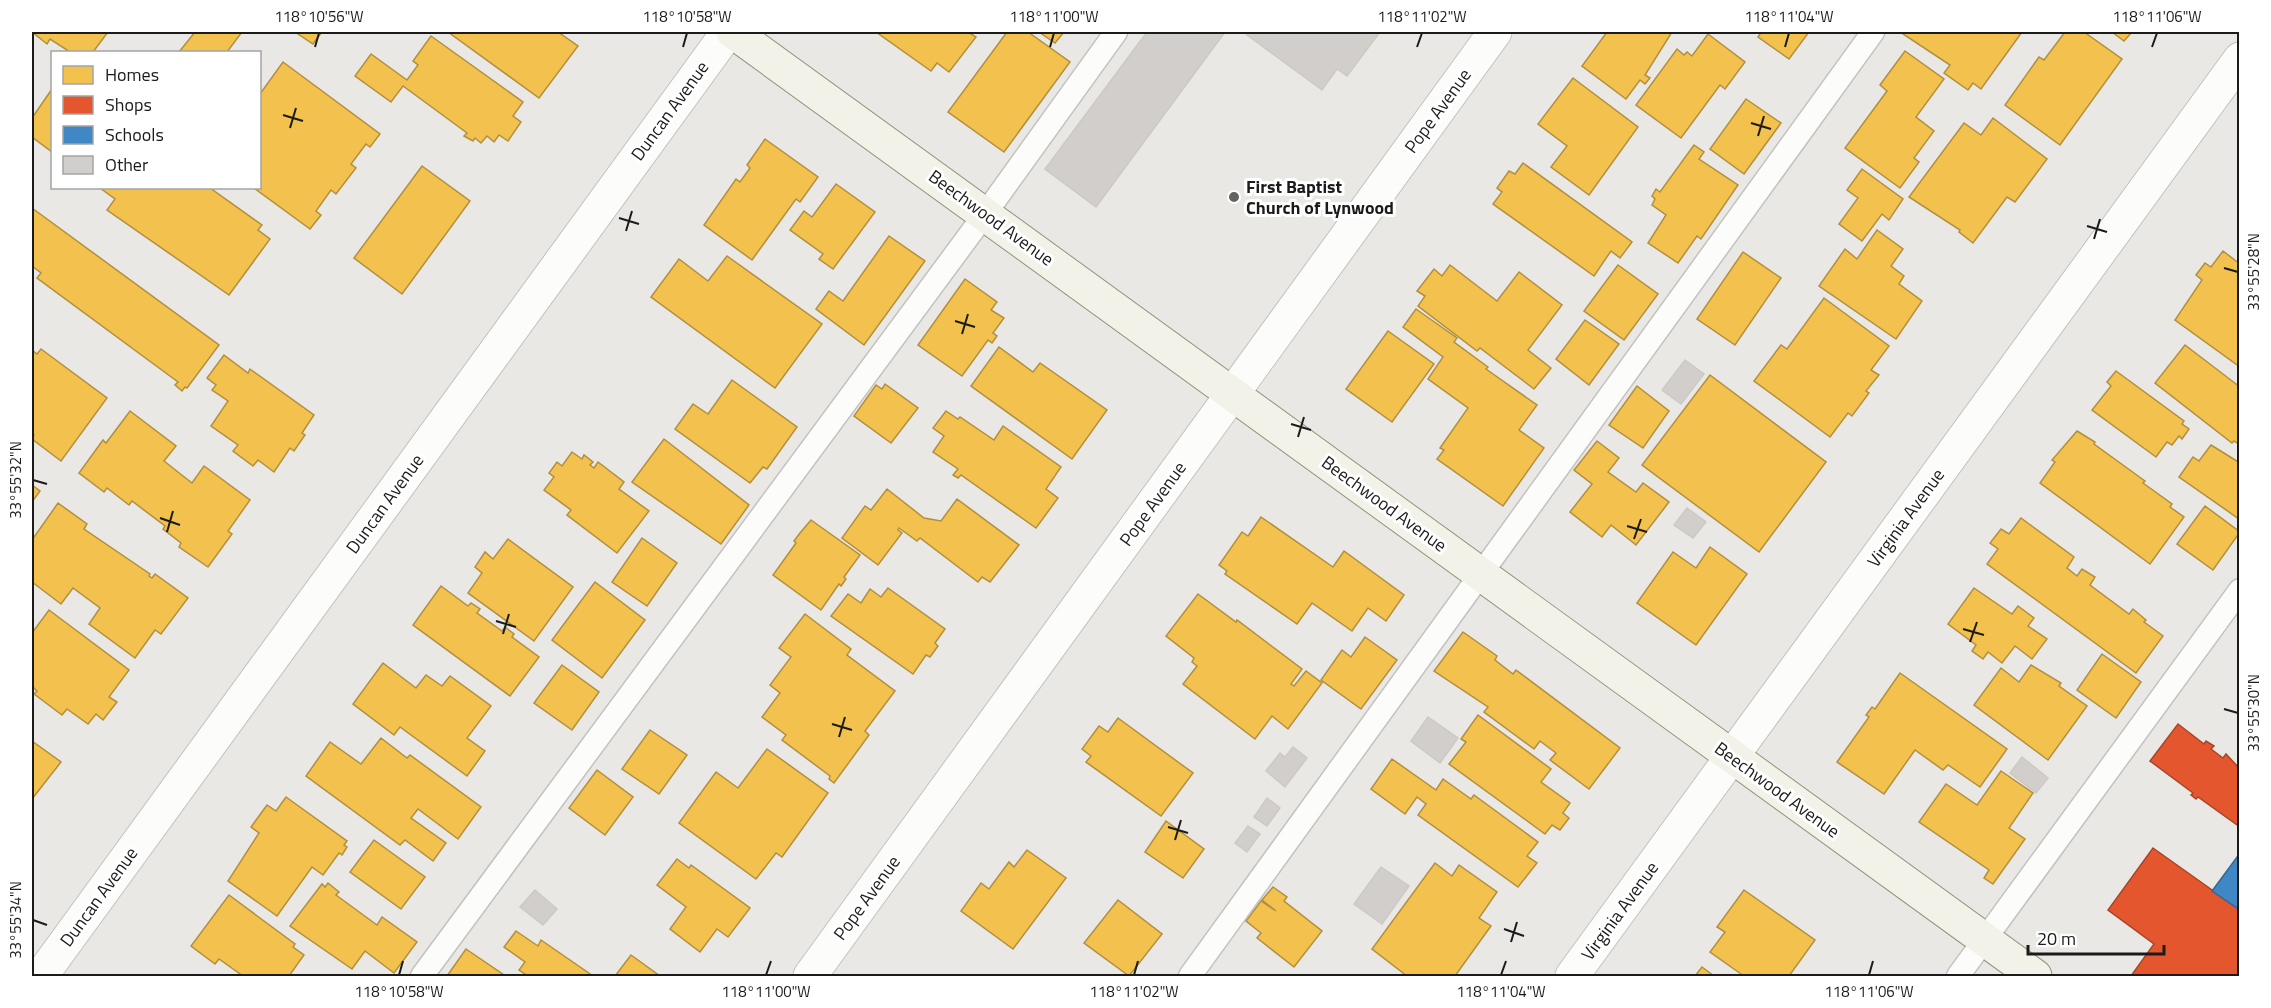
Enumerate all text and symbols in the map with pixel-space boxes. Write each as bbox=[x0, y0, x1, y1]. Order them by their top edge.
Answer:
text: 118°10'56"W bbox=[274, 5, 364, 28]
text: 118°10'58"W bbox=[642, 5, 732, 28]
text: 118°11'00"W bbox=[1009, 5, 1099, 28]
text: 118°11'02"W bbox=[1377, 5, 1467, 28]
text: 118°11'04"W bbox=[1744, 5, 1834, 28]
text: 118°11'06"W bbox=[2112, 5, 2202, 28]
legend bbox=[51, 51, 261, 189]
street label: Duncan Avenue bbox=[624, 55, 715, 166]
text: Homes bbox=[105, 61, 159, 88]
street label: Pope Avenue bbox=[1398, 63, 1478, 159]
text: Shops bbox=[105, 91, 152, 118]
text: Schools bbox=[105, 121, 164, 148]
text: Other bbox=[105, 151, 148, 178]
street label: Beechwood Avenue bbox=[923, 163, 1060, 272]
place label: First Baptist Church of Lynwood bbox=[1246, 173, 1394, 221]
marker: First Baptist Church of Lynwood bbox=[1227, 190, 1241, 204]
text: 33°55'28"N bbox=[2242, 233, 2265, 311]
text: 33°55'32"N bbox=[4, 441, 27, 519]
street label: Duncan Avenue bbox=[339, 448, 430, 559]
street label: Beechwood Avenue bbox=[1316, 449, 1453, 558]
street label: Pope Avenue bbox=[1113, 456, 1193, 552]
street label: Virginia Avenue bbox=[1860, 463, 1951, 573]
text: 33°55'30"N bbox=[2242, 674, 2265, 752]
street label: Beechwood Avenue bbox=[1709, 735, 1846, 844]
street label: Duncan Avenue bbox=[53, 841, 144, 952]
street label: Pope Avenue bbox=[827, 850, 907, 946]
street label: Virginia Avenue bbox=[1574, 856, 1665, 966]
text: 33°55'34"N bbox=[4, 881, 27, 959]
scale bar bbox=[2028, 918, 2164, 956]
text: 20 m bbox=[2037, 925, 2076, 952]
text: 118°10'58"W bbox=[354, 980, 444, 1003]
text: 118°11'00"W bbox=[721, 980, 811, 1003]
text: 118°11'02"W bbox=[1089, 980, 1179, 1003]
text: 118°11'04"W bbox=[1456, 980, 1546, 1003]
text: 118°11'06"W bbox=[1824, 980, 1914, 1003]

